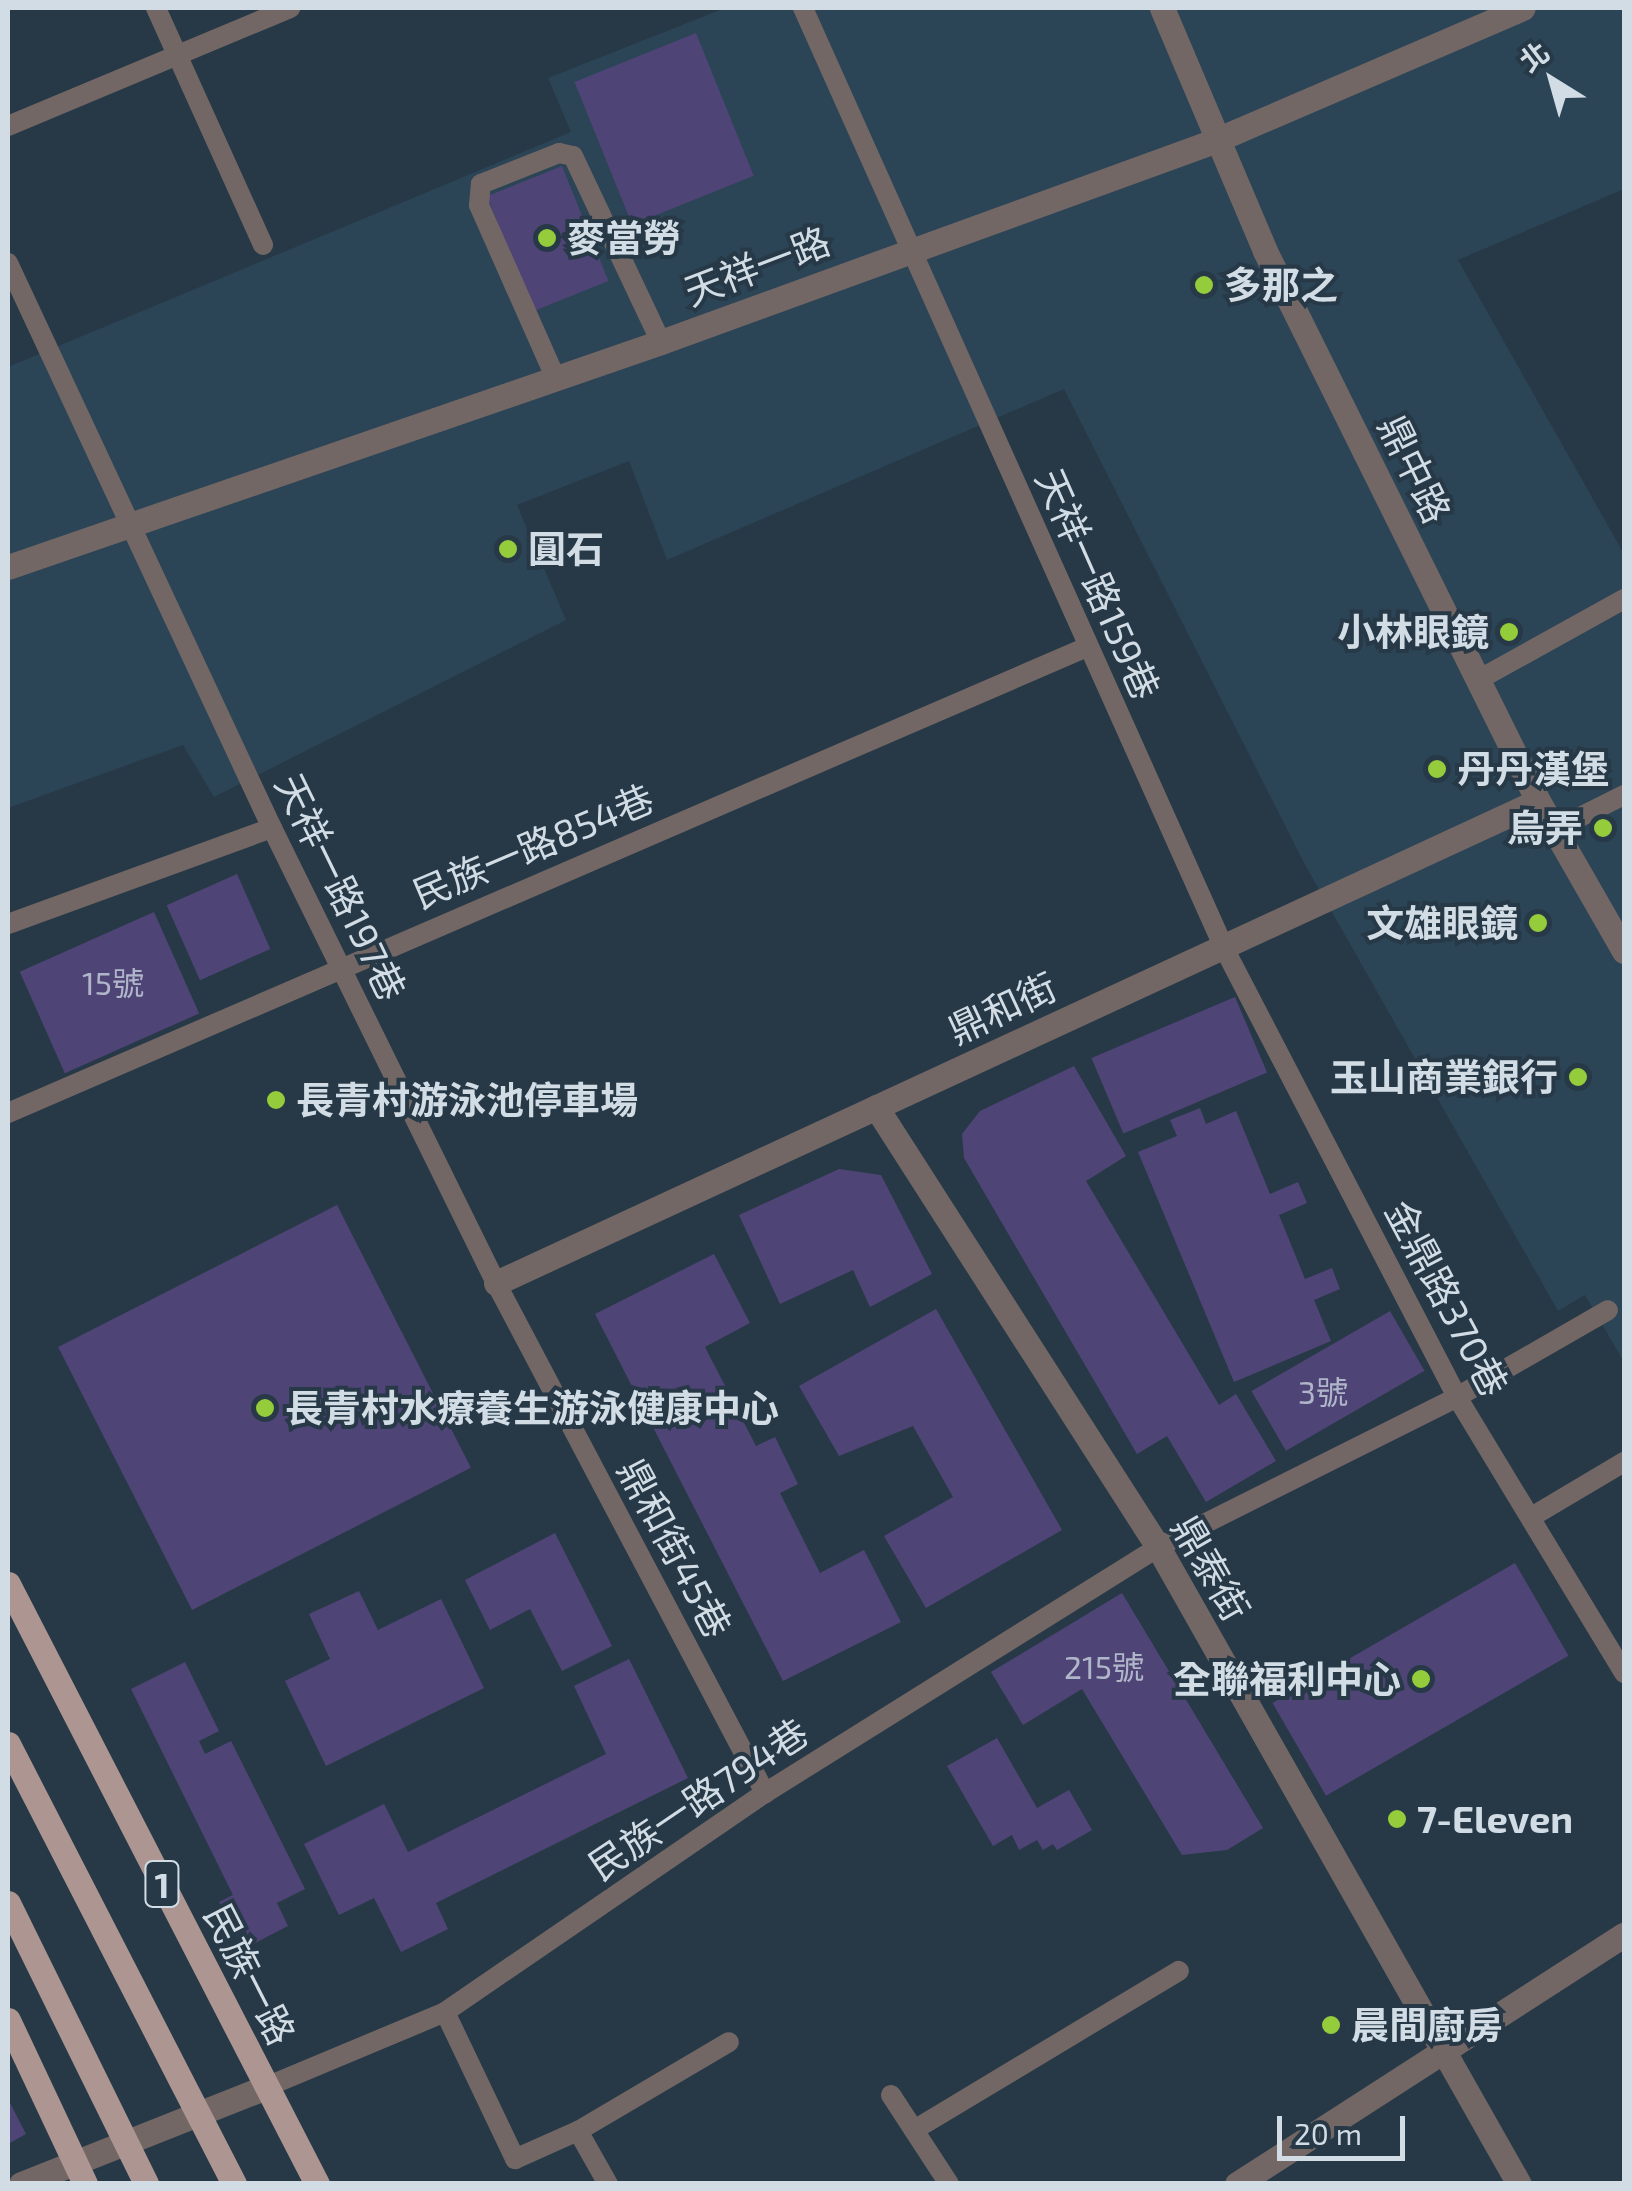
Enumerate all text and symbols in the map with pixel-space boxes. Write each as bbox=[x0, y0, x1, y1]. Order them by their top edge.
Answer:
north arrow bbox=[1502, 30, 1602, 130]
text: 北 bbox=[1513, 34, 1555, 78]
place label: 麥當勞 bbox=[567, 215, 681, 261]
street label: 天祥一路 bbox=[678, 217, 836, 315]
marker: 麥當勞 bbox=[536, 227, 558, 249]
place label: 多那之 bbox=[1224, 262, 1338, 308]
marker: 多那之 bbox=[1193, 274, 1215, 296]
street label: 鼎中路 bbox=[1370, 408, 1460, 530]
street label: 天祥一路159巷 bbox=[1027, 462, 1169, 706]
place label: 圓石 bbox=[528, 526, 604, 572]
marker: 圓石 bbox=[497, 538, 519, 560]
place label: 小林眼鏡 bbox=[1337, 609, 1489, 655]
marker: 小林眼鏡 bbox=[1498, 621, 1520, 643]
place label: 丹丹漢堡 bbox=[1457, 746, 1609, 792]
marker: 丹丹漢堡 bbox=[1426, 758, 1448, 780]
street label: 天祥一路197巷 bbox=[267, 766, 415, 1008]
street label: 民族一路854巷 bbox=[406, 775, 660, 917]
place label: 烏弄 bbox=[1507, 805, 1583, 851]
marker: 烏弄 bbox=[1592, 817, 1614, 839]
place label: 文雄眼鏡 bbox=[1366, 900, 1518, 946]
marker: 文雄眼鏡 bbox=[1527, 912, 1549, 934]
house number: 15號 bbox=[82, 963, 144, 1001]
street label: 鼎和街 bbox=[941, 963, 1063, 1053]
place label: 玉山商業銀行 bbox=[1330, 1054, 1558, 1100]
marker: 玉山商業銀行 bbox=[1567, 1066, 1589, 1088]
place label: 長青村游泳池停車場 bbox=[296, 1077, 638, 1123]
marker: 長青村游泳池停車場 bbox=[265, 1089, 287, 1111]
street label: 金鼎路370巷 bbox=[1376, 1192, 1518, 1404]
house number: 3號 bbox=[1298, 1372, 1348, 1410]
place label: 長青村水療養生游泳健康中心 bbox=[285, 1385, 779, 1431]
marker: 長青村水療養生游泳健康中心 bbox=[254, 1397, 276, 1419]
street label: 鼎和街45巷 bbox=[609, 1451, 741, 1645]
street label: 鼎泰街 bbox=[1163, 1507, 1259, 1629]
house number: 215號 bbox=[1064, 1647, 1144, 1685]
place label: 全聯福利中心 bbox=[1173, 1656, 1401, 1702]
marker: 全聯福利中心 bbox=[1410, 1668, 1432, 1690]
street label: 民族一路794巷 bbox=[580, 1709, 816, 1889]
place label: 7-Eleven bbox=[1417, 1796, 1573, 1842]
marker: 7-Eleven bbox=[1386, 1808, 1408, 1830]
road number: 1 bbox=[142, 1854, 182, 1914]
street label: 民族一路 bbox=[195, 1896, 305, 2052]
place label: 晨間廚房 bbox=[1351, 2002, 1503, 2048]
marker: 晨間廚房 bbox=[1320, 2014, 1342, 2036]
scale bar bbox=[1282, 2096, 1410, 2158]
text: 20 m bbox=[1294, 2115, 1362, 2151]

